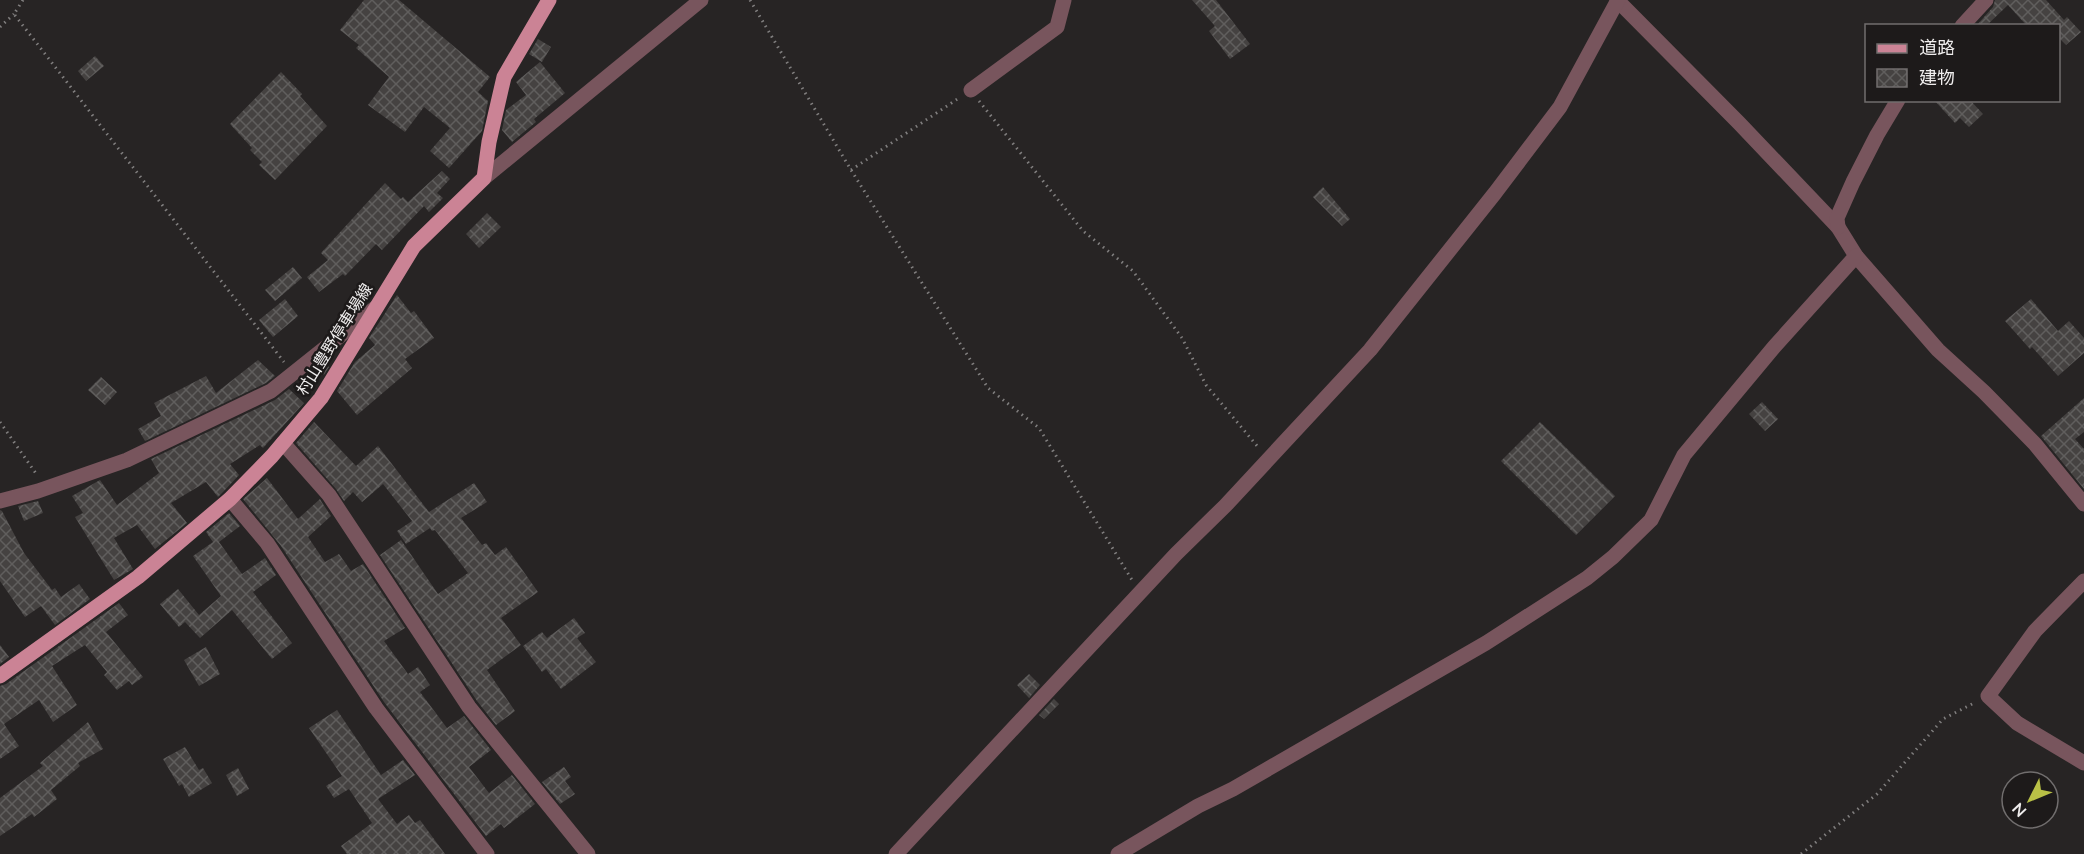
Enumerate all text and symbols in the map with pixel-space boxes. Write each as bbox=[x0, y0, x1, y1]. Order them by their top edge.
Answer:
legend bbox=[1865, 24, 2060, 102]
text: 道路 bbox=[1919, 36, 1955, 59]
text: 建物 bbox=[1919, 66, 1955, 89]
street label: 村山豊野停車場線 bbox=[292, 279, 376, 399]
north arrow bbox=[2000, 770, 2060, 830]
text: N bbox=[2008, 799, 2030, 821]

